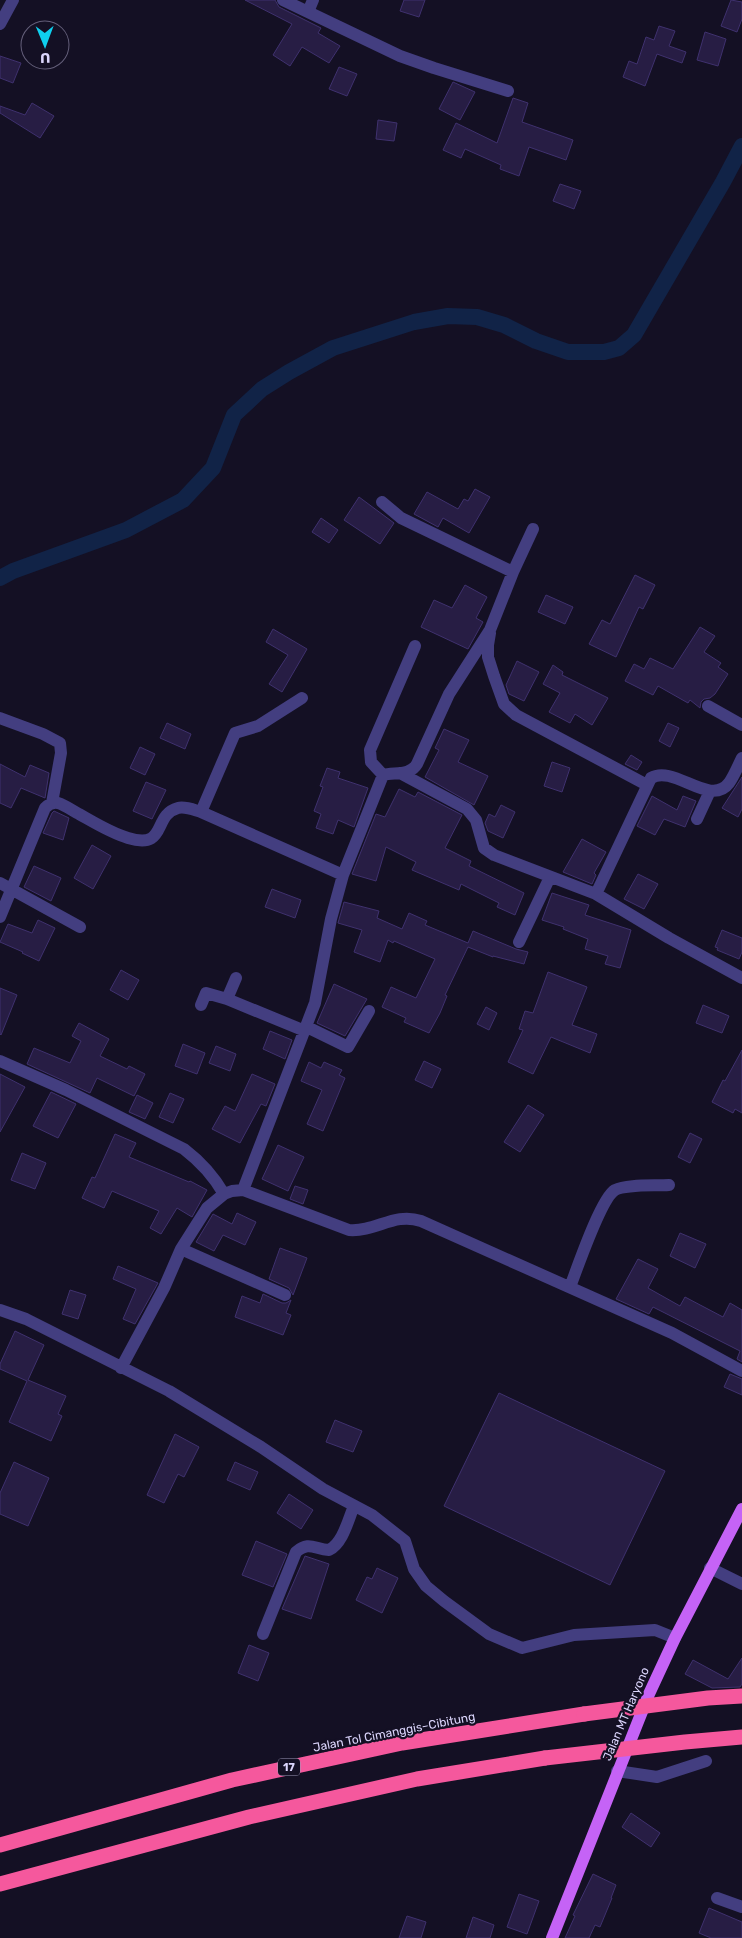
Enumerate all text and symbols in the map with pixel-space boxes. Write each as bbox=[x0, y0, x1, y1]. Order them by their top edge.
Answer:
north arrow bbox=[20, 20, 70, 70]
text: U bbox=[40, 49, 50, 66]
street label: Jalan MT Haryono bbox=[600, 1665, 652, 1763]
street label: Jalan Tol Cimanggis–Cibitung bbox=[312, 1709, 476, 1755]
road number: 17 bbox=[278, 1758, 300, 1775]

